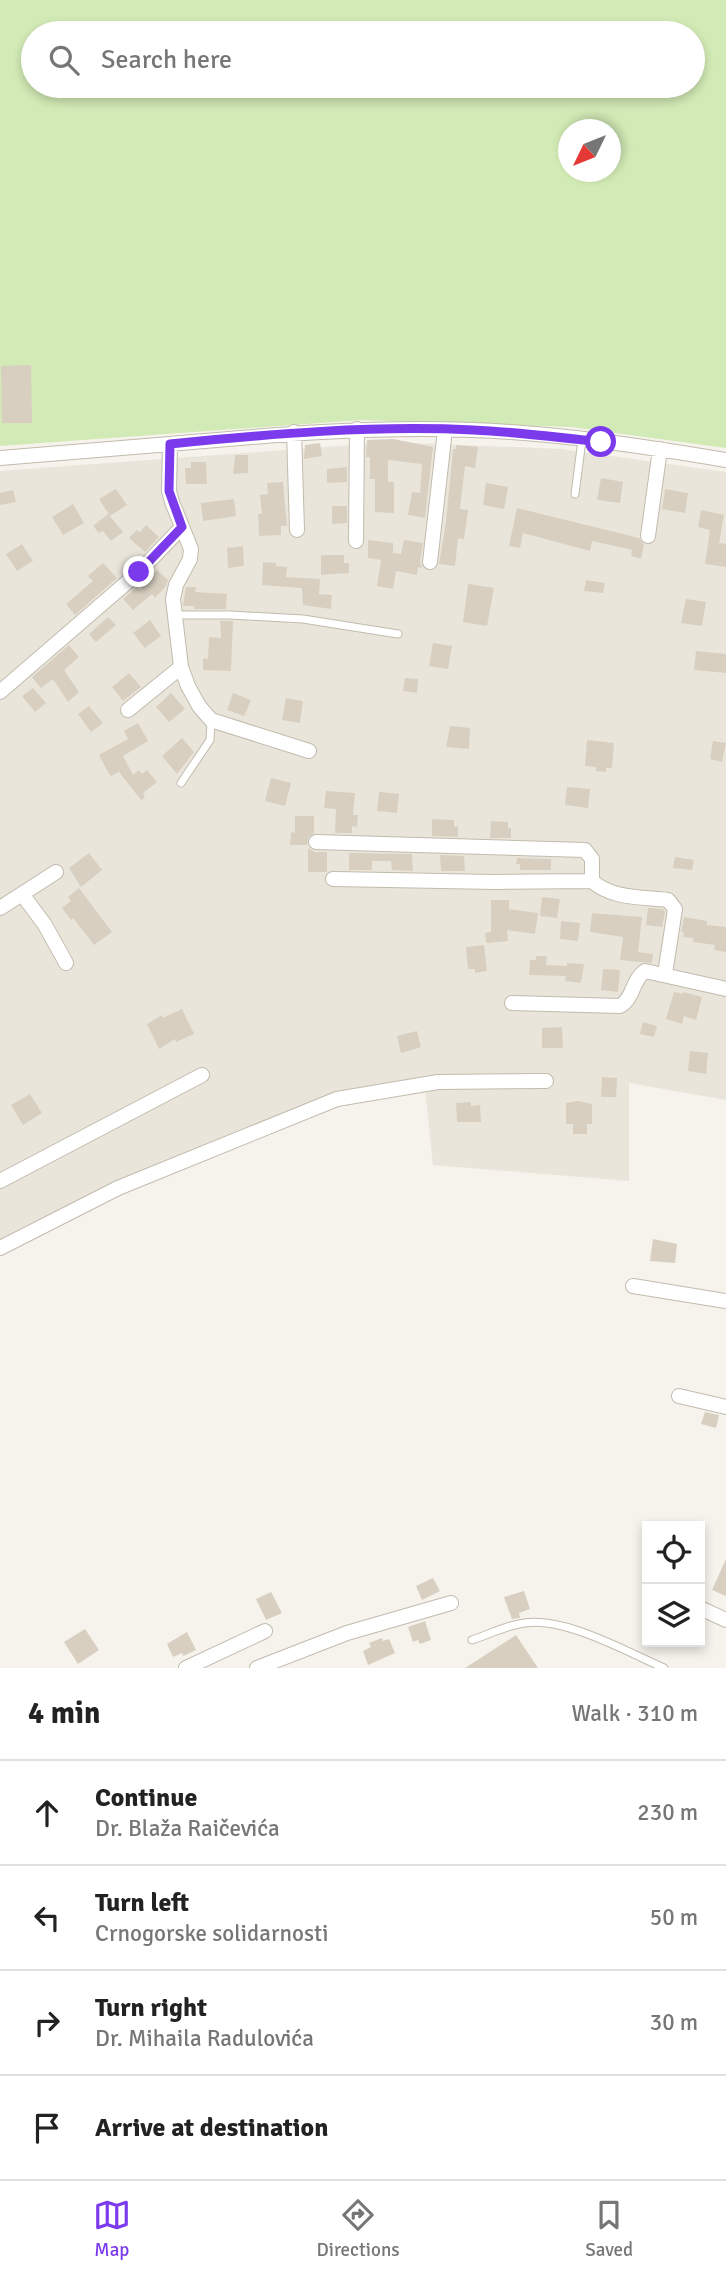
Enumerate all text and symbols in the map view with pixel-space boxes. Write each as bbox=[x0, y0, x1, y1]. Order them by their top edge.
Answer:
search box bbox=[21, 21, 705, 98]
icon: search bbox=[45, 41, 83, 79]
text: Search here bbox=[101, 44, 232, 76]
north arrow bbox=[558, 119, 621, 182]
route start bbox=[585, 426, 616, 457]
route end bbox=[123, 556, 154, 587]
map controls bbox=[642, 1521, 705, 1647]
button: locate bbox=[642, 1521, 705, 1584]
button: layers bbox=[642, 1584, 705, 1647]
text: 4 min bbox=[28, 1695, 100, 1732]
text: Walk · 310 m bbox=[572, 1699, 698, 1728]
text: Continue bbox=[95, 1782, 197, 1814]
icon: ahead bbox=[28, 1794, 66, 1832]
text: 230 m bbox=[637, 1798, 698, 1827]
text: Dr. Blaža Raičevića bbox=[95, 1814, 280, 1843]
text: Turn left bbox=[95, 1887, 189, 1919]
icon: left bbox=[28, 1899, 66, 1937]
text: 50 m bbox=[650, 1903, 698, 1932]
text: Crnogorske solidarnosti bbox=[95, 1919, 328, 1948]
text: Turn right bbox=[95, 1992, 207, 2024]
icon: right bbox=[28, 2004, 66, 2042]
text: 30 m bbox=[650, 2008, 698, 2037]
text: Dr. Mihaila Radulovića bbox=[95, 2024, 314, 2053]
icon: arrive bbox=[28, 2109, 66, 2147]
text: Arrive at destination bbox=[95, 2112, 328, 2144]
tab: Map bbox=[93, 2196, 131, 2262]
tab: Directions bbox=[317, 2196, 400, 2262]
tab: Saved bbox=[585, 2196, 633, 2262]

